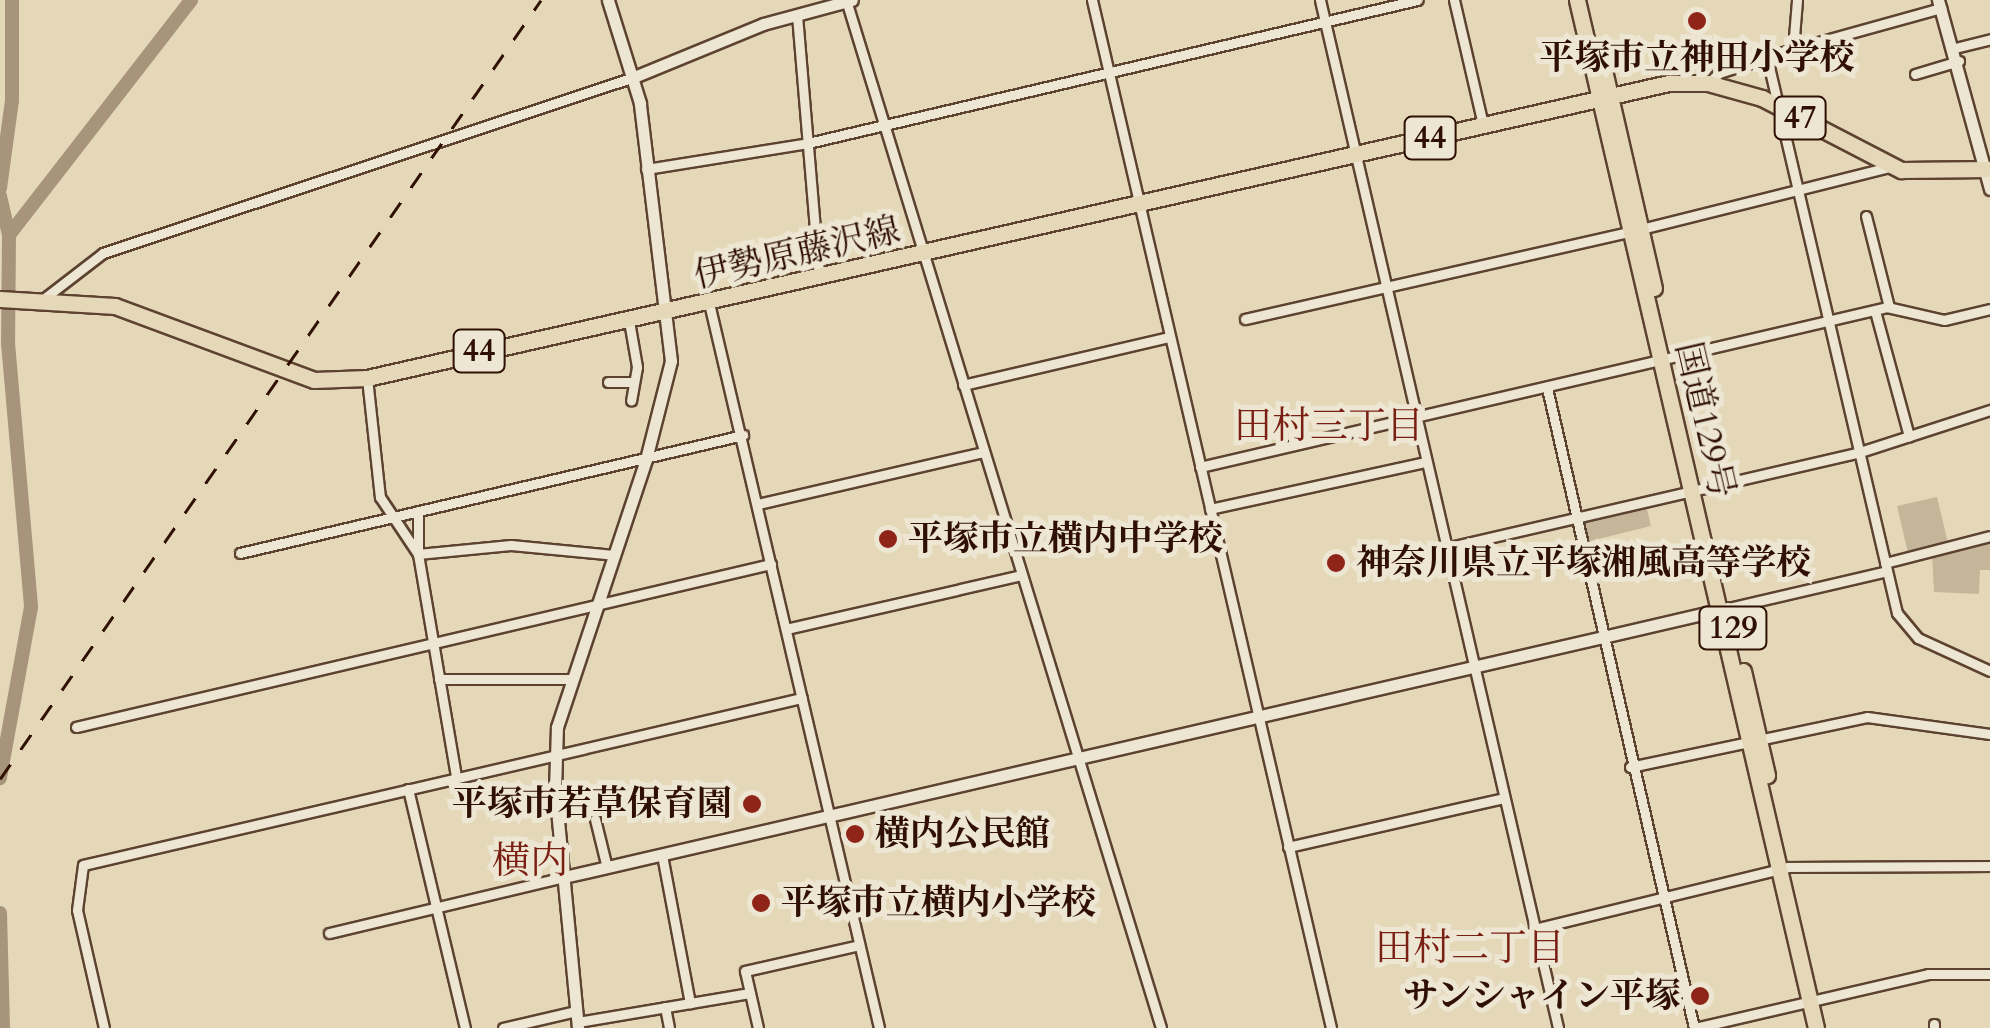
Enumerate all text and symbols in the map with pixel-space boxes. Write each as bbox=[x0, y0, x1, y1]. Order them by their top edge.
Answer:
marker: 平塚市立神田小学校 bbox=[1686, 10, 1708, 32]
place label: 平塚市立神田小学校 bbox=[1540, 37, 1854, 79]
road number: 47 bbox=[1772, 91, 1828, 145]
road number: 44 bbox=[1402, 111, 1458, 165]
street label: 伊勢原藤沢線 bbox=[690, 209, 904, 297]
road number: 44 bbox=[452, 324, 506, 378]
street label: 国道129号 bbox=[1667, 338, 1743, 502]
district label: 田村三丁目 bbox=[1234, 404, 1424, 450]
place label: 平塚市立横内中学校 bbox=[908, 518, 1223, 560]
marker: 平塚市立横内中学校 bbox=[877, 528, 899, 550]
place label: 神奈川県立平塚湘風高等学校 bbox=[1356, 542, 1811, 584]
marker: 神奈川県立平塚湘風高等学校 bbox=[1325, 552, 1347, 574]
road number: 129 bbox=[1698, 601, 1768, 655]
place label: 平塚市若草保育園 bbox=[452, 783, 732, 825]
marker: 平塚市若草保育園 bbox=[741, 793, 763, 815]
place label: 横内公民館 bbox=[875, 813, 1050, 855]
marker: 横内公民館 bbox=[844, 823, 866, 845]
district label: 横内 bbox=[492, 839, 568, 885]
place label: 平塚市立横内小学校 bbox=[781, 882, 1096, 924]
marker: 平塚市立横内小学校 bbox=[750, 892, 772, 914]
district label: 田村二丁目 bbox=[1375, 926, 1565, 972]
place label: サンシャイン平塚 bbox=[1400, 975, 1680, 1017]
marker: サンシャイン平塚 bbox=[1689, 985, 1711, 1007]

